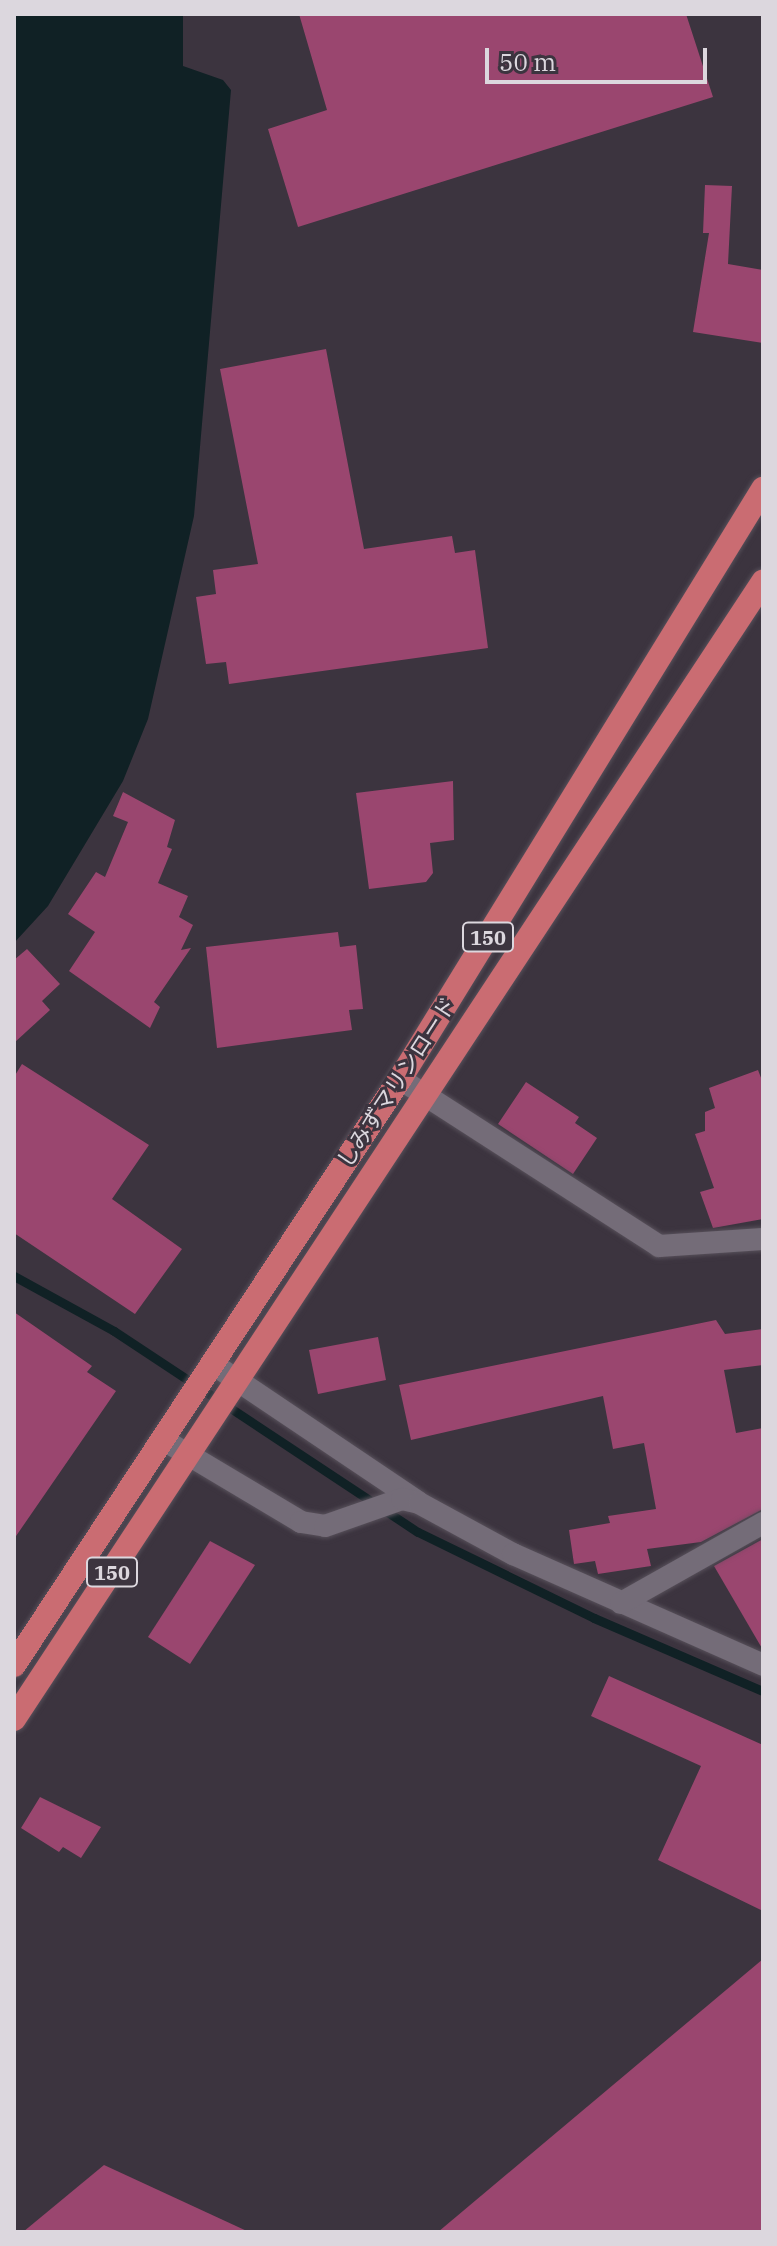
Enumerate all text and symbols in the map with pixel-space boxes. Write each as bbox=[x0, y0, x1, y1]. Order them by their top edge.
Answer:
scale bar bbox=[489, 32, 711, 82]
text: 50 m bbox=[499, 46, 556, 78]
road number: 150 bbox=[462, 921, 514, 953]
street label: しみずマリンロード bbox=[331, 992, 461, 1172]
road number: 150 bbox=[86, 1556, 138, 1588]

